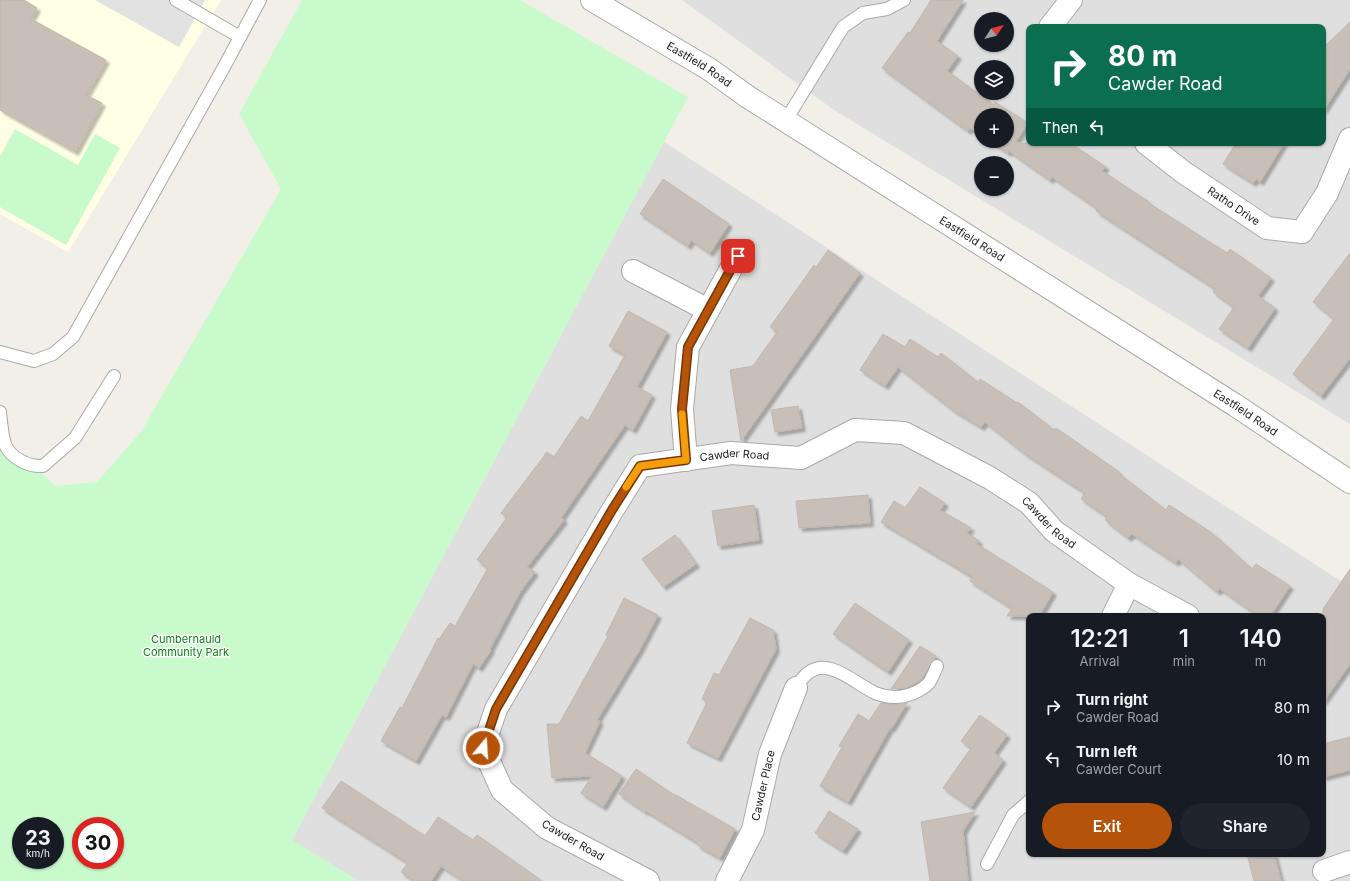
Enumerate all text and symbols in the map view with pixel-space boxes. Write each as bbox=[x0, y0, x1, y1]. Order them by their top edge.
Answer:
north arrow bbox=[974, 12, 1014, 52]
map controls bbox=[974, 12, 1014, 196]
street label: Eastfield Road bbox=[664, 39, 734, 90]
text: 80 m bbox=[1108, 39, 1177, 73]
icon: right bbox=[1042, 40, 1094, 92]
button: layers bbox=[974, 60, 1014, 100]
text: Cawder Road bbox=[1108, 73, 1222, 94]
button: + bbox=[974, 108, 1014, 148]
icon: left bbox=[1086, 116, 1108, 138]
text: Then bbox=[1042, 118, 1078, 137]
button: − bbox=[974, 156, 1014, 196]
street label: Ratho Drive bbox=[1205, 183, 1263, 228]
street label: Eastfield Road bbox=[937, 213, 1007, 264]
pin bbox=[721, 239, 755, 273]
icon: arrive bbox=[727, 245, 749, 267]
street label: Eastfield Road bbox=[1211, 386, 1280, 439]
street label: Cawder Road bbox=[699, 446, 770, 464]
street label: Cawder Road bbox=[1019, 493, 1079, 551]
text: 12:21 bbox=[1070, 624, 1128, 653]
text: 1 bbox=[1179, 624, 1189, 653]
text: 140 bbox=[1240, 624, 1282, 653]
park label: Cumbernauld Community Park bbox=[143, 632, 229, 659]
text: Arrival bbox=[1079, 653, 1119, 669]
text: min bbox=[1173, 653, 1195, 669]
text: m bbox=[1255, 653, 1266, 669]
text: Turn right bbox=[1076, 690, 1148, 709]
icon: right bbox=[1042, 696, 1064, 718]
text: 80 m bbox=[1274, 698, 1310, 717]
text: Cawder Road bbox=[1076, 709, 1159, 725]
position arrow bbox=[462, 727, 504, 769]
text: Turn left bbox=[1076, 742, 1137, 761]
street label: Cawder Place bbox=[748, 748, 778, 822]
icon: left bbox=[1042, 748, 1064, 770]
text: 10 m bbox=[1277, 750, 1310, 769]
text: Cawder Court bbox=[1076, 761, 1162, 777]
button: Exit bbox=[1042, 803, 1172, 849]
button: Share bbox=[1180, 803, 1310, 849]
street label: Cawder Road bbox=[539, 816, 607, 864]
speed limit sign: 30 bbox=[72, 817, 124, 869]
text: 23 bbox=[25, 826, 51, 850]
text: km/h bbox=[26, 847, 50, 859]

